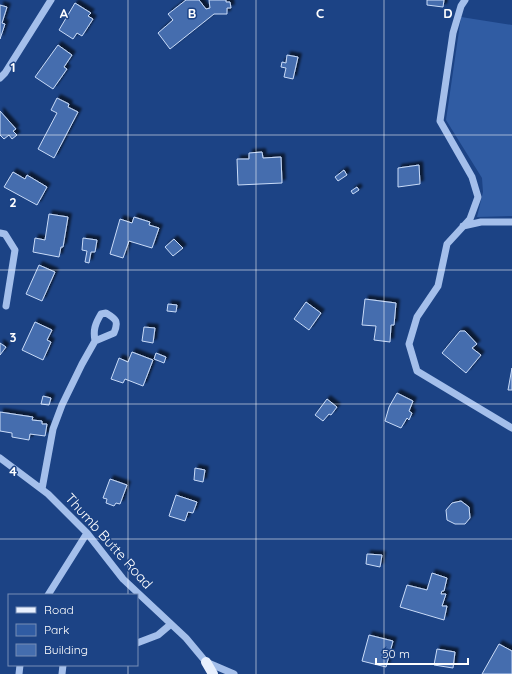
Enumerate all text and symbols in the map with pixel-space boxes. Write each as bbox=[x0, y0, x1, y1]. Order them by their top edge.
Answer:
text: A bbox=[60, 5, 69, 21]
text: B bbox=[188, 5, 196, 21]
text: C bbox=[316, 5, 324, 21]
text: D bbox=[443, 5, 453, 21]
text: 1 bbox=[10, 59, 16, 75]
text: 2 bbox=[9, 194, 17, 210]
text: 3 bbox=[10, 329, 17, 345]
text: 4 bbox=[9, 463, 17, 479]
street label: Thumb Butte Road bbox=[61, 489, 157, 593]
legend bbox=[8, 594, 138, 666]
text: Road bbox=[44, 602, 74, 617]
text: Park bbox=[44, 622, 69, 637]
scale bar bbox=[376, 640, 468, 666]
text: Building bbox=[44, 642, 88, 657]
text: 50 m bbox=[382, 646, 410, 661]

